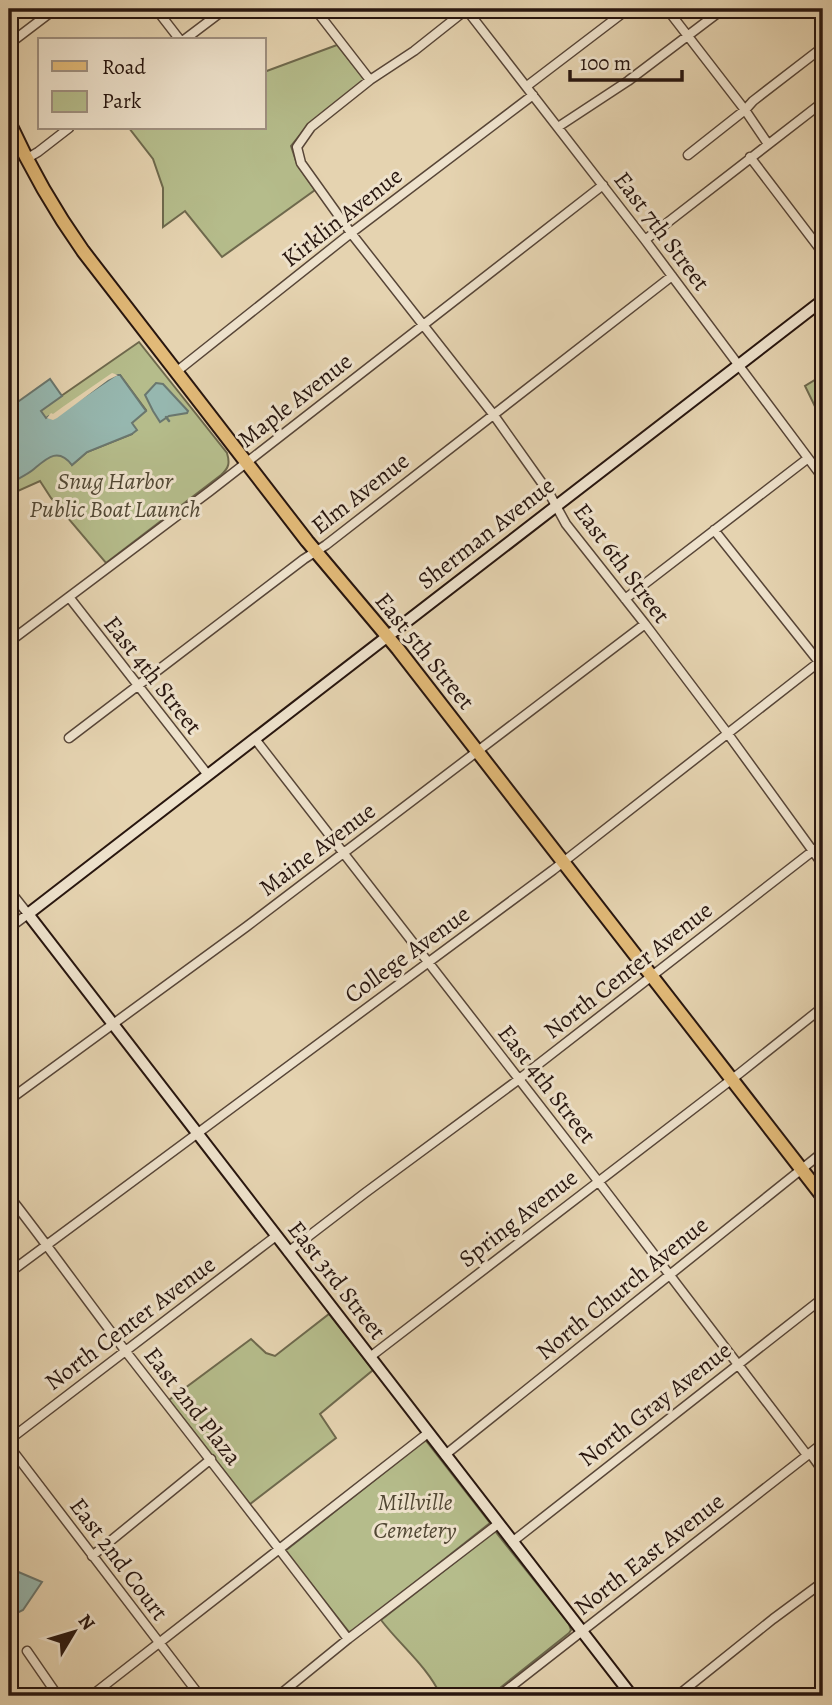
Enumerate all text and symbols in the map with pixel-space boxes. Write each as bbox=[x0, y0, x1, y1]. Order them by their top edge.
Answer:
legend bbox=[38, 38, 266, 130]
scale bar bbox=[570, 38, 682, 82]
text: 100 m bbox=[580, 49, 631, 77]
text: Road bbox=[102, 53, 146, 81]
text: Park bbox=[102, 87, 142, 115]
street label: Kirklin Avenue bbox=[275, 160, 409, 274]
street label: East 7th Street bbox=[607, 165, 717, 297]
street label: Maple Avenue bbox=[231, 345, 359, 455]
street label: Elm Avenue bbox=[304, 445, 416, 541]
park label: Snug Harbor Public Boat Launch bbox=[29, 465, 201, 525]
street label: Sherman Avenue bbox=[411, 469, 561, 597]
street label: East 6th Street bbox=[566, 496, 678, 630]
street label: East 5th Street bbox=[368, 586, 482, 716]
street label: East 4th Street bbox=[96, 609, 210, 741]
street label: Maine Avenue bbox=[252, 795, 382, 903]
street label: North Center Avenue bbox=[537, 894, 719, 1046]
street label: College Avenue bbox=[338, 898, 476, 1010]
street label: East 4th Street bbox=[490, 1018, 604, 1150]
street label: Spring Avenue bbox=[452, 1161, 584, 1275]
street label: North Church Avenue bbox=[529, 1209, 715, 1367]
street label: East 3rd Street bbox=[280, 1214, 394, 1346]
street label: North Center Avenue bbox=[38, 1248, 222, 1398]
street label: North Gray Avenue bbox=[572, 1334, 738, 1474]
street label: East 2nd Plaza bbox=[137, 1340, 250, 1472]
street label: North East Avenue bbox=[567, 1485, 731, 1623]
park label: Millville Cemetery bbox=[373, 1486, 457, 1546]
street label: East 2nd Court bbox=[62, 1491, 176, 1627]
north arrow bbox=[38, 1596, 108, 1666]
text: N bbox=[72, 1609, 101, 1636]

